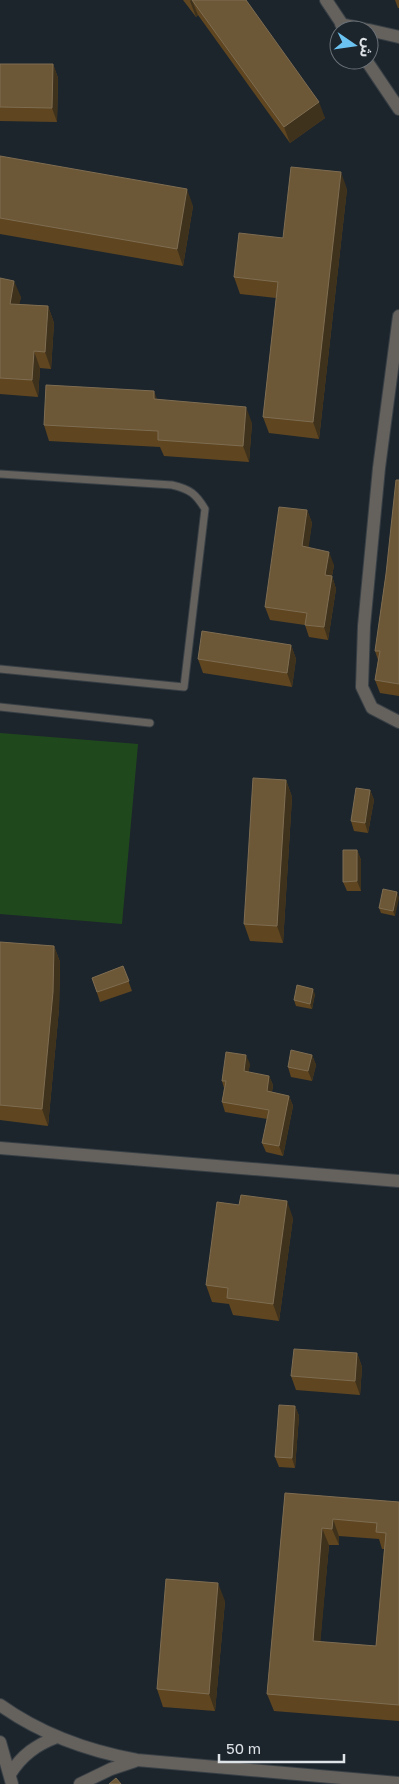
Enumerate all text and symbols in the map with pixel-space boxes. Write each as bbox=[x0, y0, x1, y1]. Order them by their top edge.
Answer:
north arrow bbox=[329, 20, 379, 70]
text: ش bbox=[357, 37, 378, 59]
scale bar bbox=[219, 1732, 344, 1764]
text: 50 m bbox=[226, 1739, 261, 1757]

